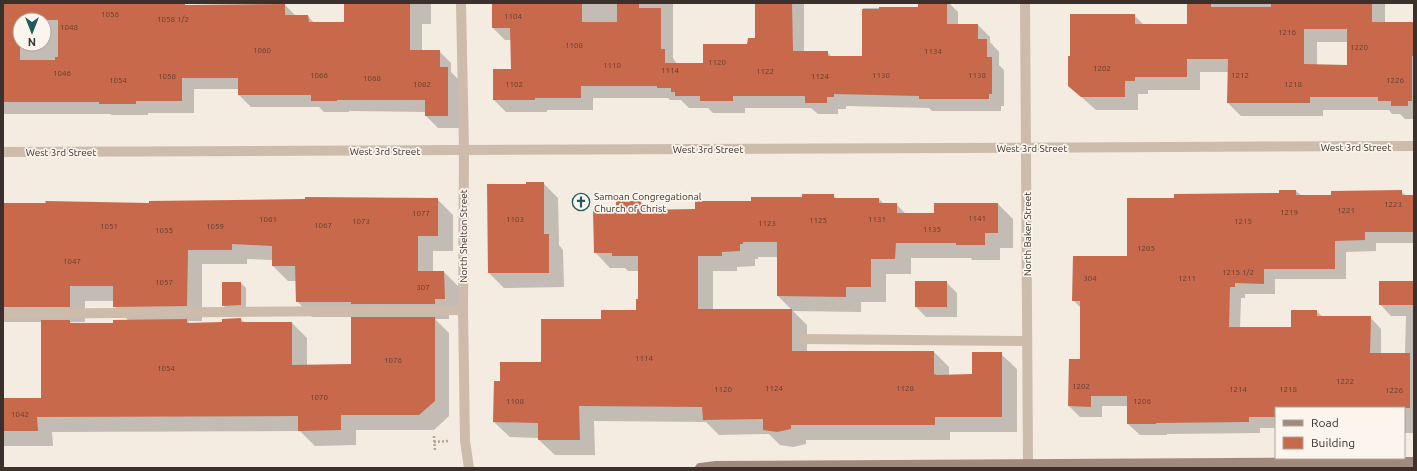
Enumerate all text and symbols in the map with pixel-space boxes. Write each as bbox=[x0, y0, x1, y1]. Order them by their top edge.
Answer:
house number: 1056 bbox=[101, 10, 120, 19]
north arrow bbox=[12, 12, 52, 52]
house number: 1104 bbox=[504, 12, 523, 21]
house number: 1058 1/2 bbox=[157, 15, 189, 24]
house number: 1048 bbox=[60, 23, 79, 32]
house number: 1216 bbox=[1278, 28, 1297, 37]
text: N bbox=[28, 36, 36, 48]
house number: 1108 bbox=[565, 41, 584, 50]
house number: 1220 bbox=[1350, 43, 1369, 52]
house number: 1060 bbox=[253, 46, 272, 55]
house number: 1134 bbox=[924, 47, 943, 56]
house number: 1120 bbox=[708, 58, 727, 67]
house number: 1110 bbox=[603, 61, 622, 70]
house number: 1202 bbox=[1093, 64, 1111, 73]
house number: 1114 bbox=[661, 66, 680, 75]
house number: 1122 bbox=[756, 67, 774, 76]
house number: 1046 bbox=[53, 69, 72, 78]
house number: 1066 bbox=[310, 71, 329, 80]
house number: 1130 bbox=[872, 71, 891, 80]
house number: 1138 bbox=[968, 71, 987, 80]
house number: 1212 bbox=[1231, 71, 1249, 80]
house number: 1058 bbox=[158, 72, 177, 81]
house number: 1124 bbox=[811, 72, 830, 81]
house number: 1068 bbox=[363, 74, 382, 83]
house number: 1054 bbox=[109, 76, 128, 85]
house number: 1226 bbox=[1386, 76, 1405, 85]
house number: 1082 bbox=[413, 80, 431, 89]
house number: 1102 bbox=[505, 80, 523, 89]
house number: 1218 bbox=[1284, 80, 1303, 89]
street label: West 3rd Street bbox=[1321, 142, 1391, 153]
street label: West 3rd Street bbox=[997, 143, 1067, 154]
street label: West 3rd Street bbox=[673, 144, 743, 155]
street label: West 3rd Street bbox=[350, 146, 420, 157]
street label: West 3rd Street bbox=[26, 147, 96, 158]
street label: North Shelton Street bbox=[458, 189, 469, 283]
place label: Samoan Congregational Church of Christ bbox=[594, 191, 702, 214]
church icon: Samoan Congregational Church of Christ bbox=[571, 192, 591, 212]
street label: North Baker Street bbox=[1022, 192, 1033, 276]
house number: 1223 bbox=[1384, 200, 1402, 209]
house number: 1221 bbox=[1337, 206, 1355, 215]
house number: 1219 bbox=[1280, 208, 1298, 217]
house number: 1077 bbox=[412, 209, 430, 218]
house number: 1141 bbox=[968, 214, 986, 223]
house number: 1061 bbox=[259, 215, 277, 224]
house number: 1103 bbox=[506, 215, 524, 224]
house number: 1131 bbox=[868, 215, 886, 224]
house number: 1125 bbox=[809, 216, 827, 225]
house number: 1073 bbox=[352, 217, 370, 226]
house number: 1215 bbox=[1234, 217, 1252, 226]
house number: 1123 bbox=[758, 219, 776, 228]
house number: 1067 bbox=[314, 221, 332, 230]
house number: 1051 bbox=[100, 222, 118, 231]
house number: 1059 bbox=[206, 222, 224, 231]
house number: 1135 bbox=[923, 225, 941, 234]
house number: 1055 bbox=[155, 226, 173, 235]
house number: 1205 bbox=[1137, 244, 1155, 253]
house number: 1047 bbox=[63, 257, 81, 266]
house number: 1215 1/2 bbox=[1222, 268, 1254, 277]
house number: 304 bbox=[1083, 274, 1097, 283]
house number: 1211 bbox=[1178, 274, 1196, 283]
house number: 1057 bbox=[155, 278, 173, 287]
house number: 307 bbox=[416, 283, 430, 292]
house number: 1114 bbox=[635, 354, 654, 363]
house number: 1076 bbox=[384, 356, 403, 365]
house number: 1054 bbox=[157, 364, 176, 373]
house number: 1222 bbox=[1336, 377, 1354, 386]
house number: 1202 bbox=[1072, 382, 1090, 391]
house number: 1124 bbox=[765, 384, 784, 393]
house number: 1128 bbox=[896, 384, 915, 393]
house number: 1120 bbox=[714, 385, 733, 394]
house number: 1214 bbox=[1229, 385, 1248, 394]
house number: 1218 bbox=[1279, 385, 1298, 394]
house number: 1226 bbox=[1385, 386, 1404, 395]
house number: 1070 bbox=[310, 393, 329, 402]
house number: 1108 bbox=[506, 397, 525, 406]
house number: 1206 bbox=[1133, 397, 1152, 406]
legend bbox=[1275, 407, 1405, 459]
house number: 1042 bbox=[11, 410, 29, 419]
text: Road bbox=[1311, 416, 1339, 429]
text: Building bbox=[1311, 436, 1355, 449]

